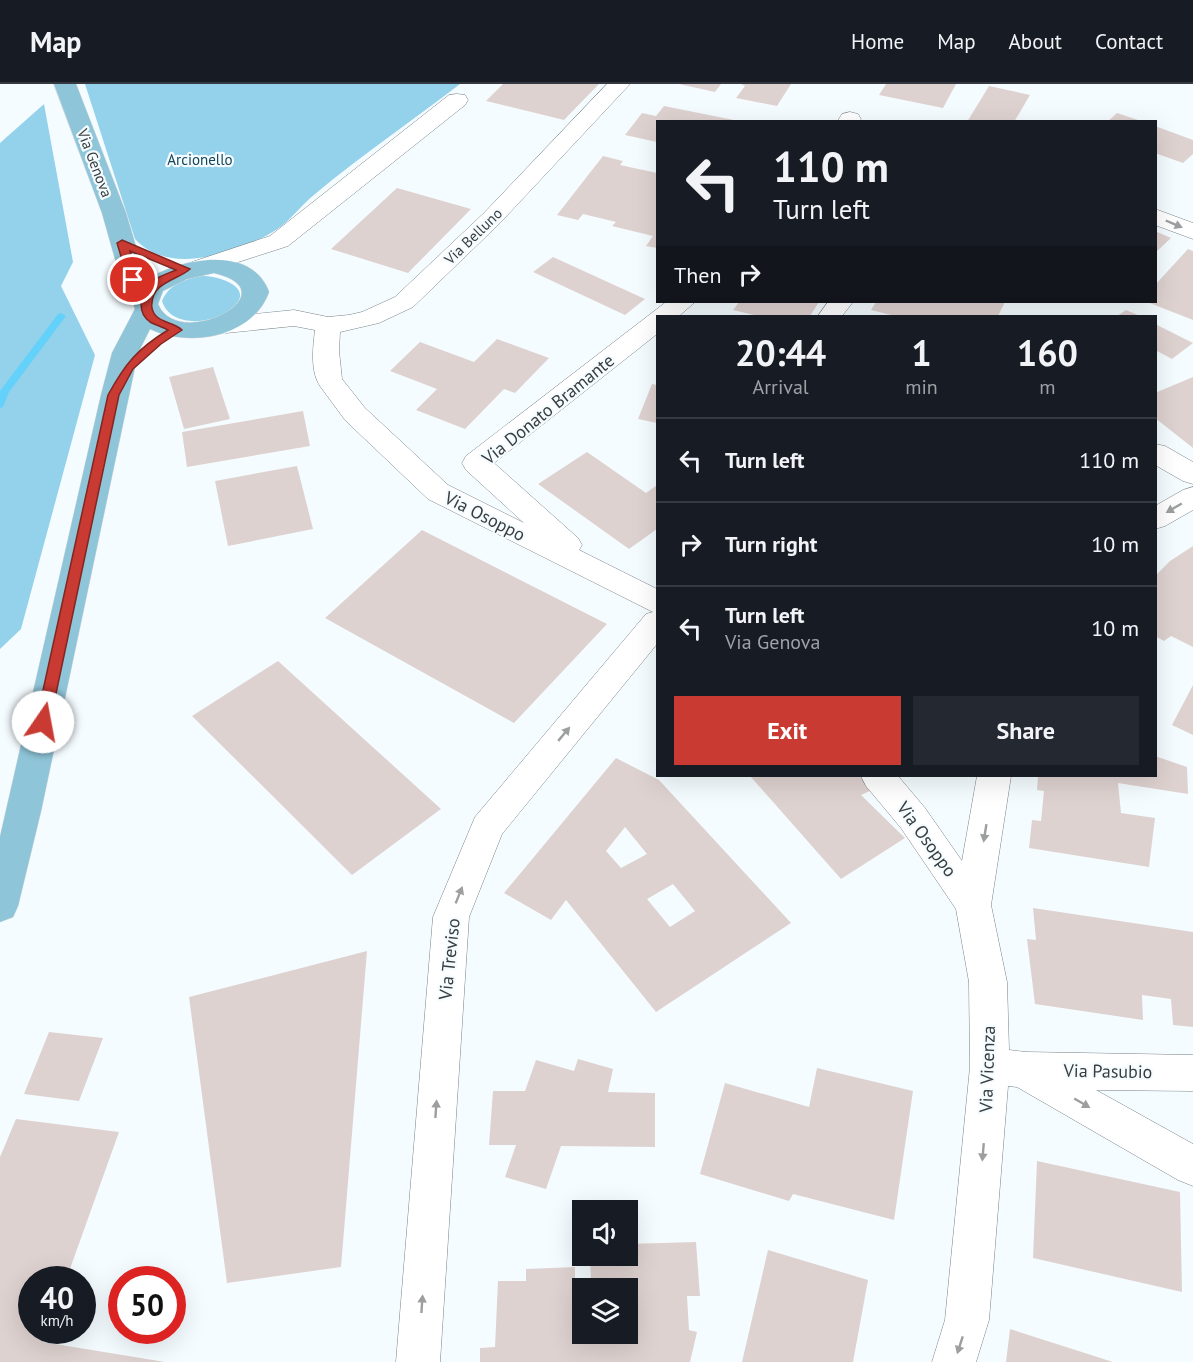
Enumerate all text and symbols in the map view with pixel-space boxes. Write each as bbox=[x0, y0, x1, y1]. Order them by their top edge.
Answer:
text: Map bbox=[30, 23, 81, 60]
text: Home bbox=[851, 28, 904, 55]
text: Map bbox=[937, 28, 976, 55]
text: About bbox=[1009, 28, 1062, 55]
text: Contact bbox=[1095, 28, 1163, 55]
street label: Via Genova bbox=[73, 125, 117, 200]
text: 110 m bbox=[773, 139, 889, 194]
icon: left bbox=[674, 144, 752, 222]
park label: Arcionello bbox=[167, 150, 233, 169]
text: Turn left bbox=[773, 192, 870, 226]
street label: Via Belluno bbox=[439, 204, 506, 269]
one-way arrow bbox=[1165, 220, 1183, 229]
pin bbox=[107, 254, 158, 305]
icon: right bbox=[733, 258, 766, 291]
text: Then bbox=[674, 261, 721, 289]
icon: arrive bbox=[116, 263, 149, 296]
text: 20:44 bbox=[735, 329, 826, 376]
text: 1 bbox=[911, 329, 932, 376]
text: 160 bbox=[1017, 329, 1078, 376]
street label: Via Donato Bramante bbox=[477, 349, 619, 470]
text: Arrival bbox=[753, 374, 809, 400]
text: min bbox=[905, 374, 938, 400]
text: m bbox=[1039, 374, 1056, 400]
icon: left bbox=[674, 444, 707, 477]
text: Turn left bbox=[725, 446, 805, 474]
text: 110 m bbox=[1079, 446, 1139, 474]
street label: Via Osoppo bbox=[440, 485, 529, 546]
one-way arrow bbox=[1166, 502, 1182, 513]
icon: right bbox=[674, 528, 707, 561]
text: Turn right bbox=[725, 530, 817, 558]
text: 10 m bbox=[1091, 530, 1139, 558]
text: Turn left bbox=[725, 601, 805, 629]
icon: left bbox=[674, 612, 707, 645]
text: 10 m bbox=[1091, 614, 1139, 642]
text: Via Genova bbox=[725, 629, 820, 655]
position arrow bbox=[11, 690, 75, 754]
button: Exit bbox=[674, 696, 901, 765]
button: Share bbox=[913, 696, 1139, 765]
one-way arrow bbox=[558, 726, 571, 742]
street label: Via Osoppo bbox=[891, 796, 962, 881]
one-way arrow bbox=[980, 824, 989, 843]
one-way arrow bbox=[455, 886, 465, 904]
street label: Via Treviso bbox=[433, 917, 465, 1002]
street label: Via Vicenza bbox=[974, 1025, 1000, 1114]
street label: Via Pasubio bbox=[1062, 1059, 1153, 1083]
one-way arrow bbox=[1074, 1098, 1091, 1108]
one-way arrow bbox=[432, 1100, 441, 1119]
one-way arrow bbox=[978, 1142, 988, 1161]
map controls bbox=[572, 1200, 638, 1344]
button: sound bbox=[572, 1200, 638, 1266]
speed limit sign: 50 bbox=[108, 1266, 186, 1344]
text: 40 bbox=[40, 1278, 74, 1317]
button: layers bbox=[572, 1278, 638, 1344]
one-way arrow bbox=[417, 1294, 427, 1313]
text: km/h bbox=[41, 1311, 73, 1330]
one-way arrow bbox=[954, 1336, 964, 1354]

